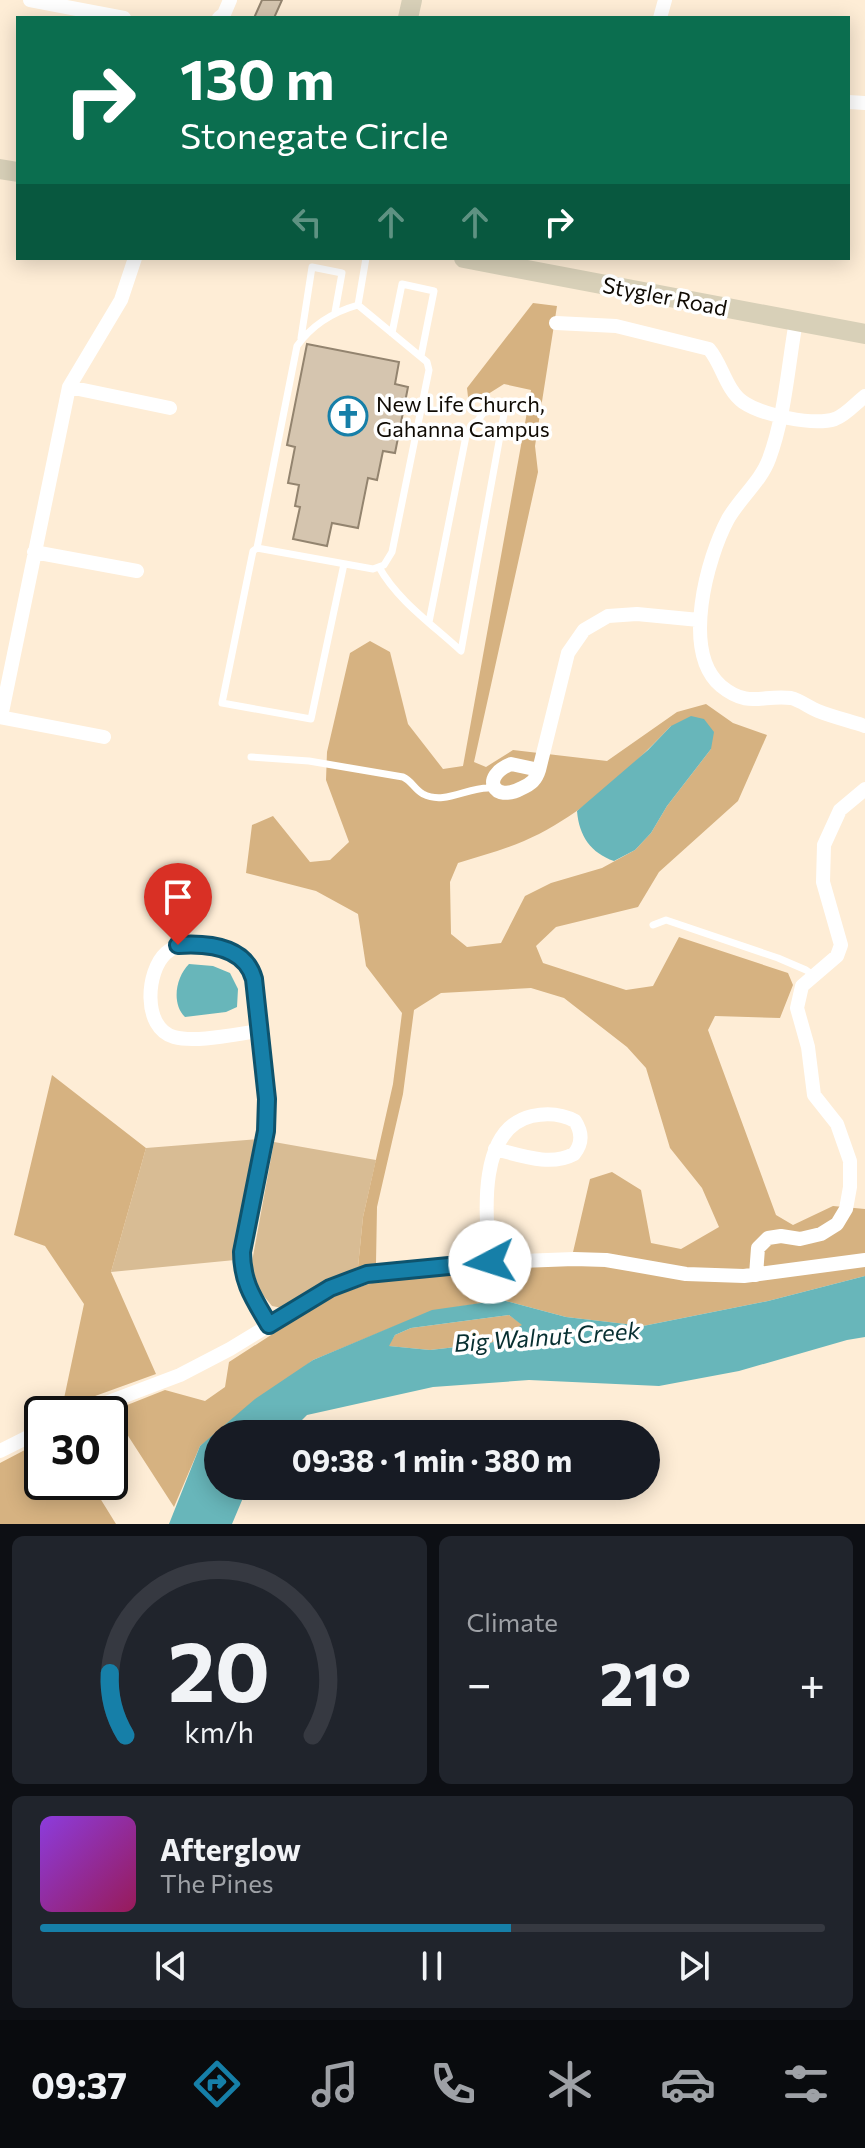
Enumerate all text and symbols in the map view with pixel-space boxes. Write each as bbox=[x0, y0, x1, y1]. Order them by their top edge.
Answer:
text: 130 m bbox=[180, 43, 335, 112]
icon: right bbox=[48, 48, 152, 152]
text: Stonegate Circle bbox=[180, 112, 448, 156]
icon: left bbox=[285, 200, 329, 244]
icon: ahead bbox=[369, 200, 413, 244]
icon: ahead bbox=[453, 200, 497, 244]
icon: right bbox=[537, 200, 581, 244]
street label: Stygler Road bbox=[600, 271, 730, 321]
place label: New Life Church, Gahanna Campus bbox=[376, 390, 550, 442]
church icon: New Life Church, Gahanna Campus bbox=[327, 395, 369, 437]
pin bbox=[144, 863, 212, 945]
icon: arrive bbox=[156, 875, 200, 919]
position arrow bbox=[448, 1220, 532, 1304]
water label: Big Walnut Creek bbox=[453, 1315, 642, 1357]
speed limit sign: 30 bbox=[24, 1396, 128, 1500]
text: 09:38 · 1 min · 380 m bbox=[292, 1441, 572, 1478]
text: Climate bbox=[467, 1606, 558, 1637]
text: 20 bbox=[168, 1617, 270, 1719]
text: 21° bbox=[599, 1645, 691, 1718]
text: − bbox=[467, 1655, 492, 1709]
text: + bbox=[799, 1655, 825, 1709]
text: km/h bbox=[184, 1714, 254, 1749]
text: Afterglow bbox=[160, 1830, 301, 1867]
text: The Pines bbox=[160, 1867, 274, 1898]
icon: previous bbox=[149, 1944, 193, 1988]
icon: pause bbox=[410, 1944, 454, 1988]
icon: next bbox=[672, 1944, 716, 1988]
icon: directions bbox=[189, 2056, 245, 2112]
icon: music bbox=[307, 2056, 363, 2112]
icon: phone bbox=[425, 2056, 481, 2112]
icon: climate bbox=[542, 2056, 598, 2112]
icon: car bbox=[660, 2056, 716, 2112]
icon: filters bbox=[778, 2056, 834, 2112]
text: 09:37 bbox=[31, 2062, 127, 2106]

